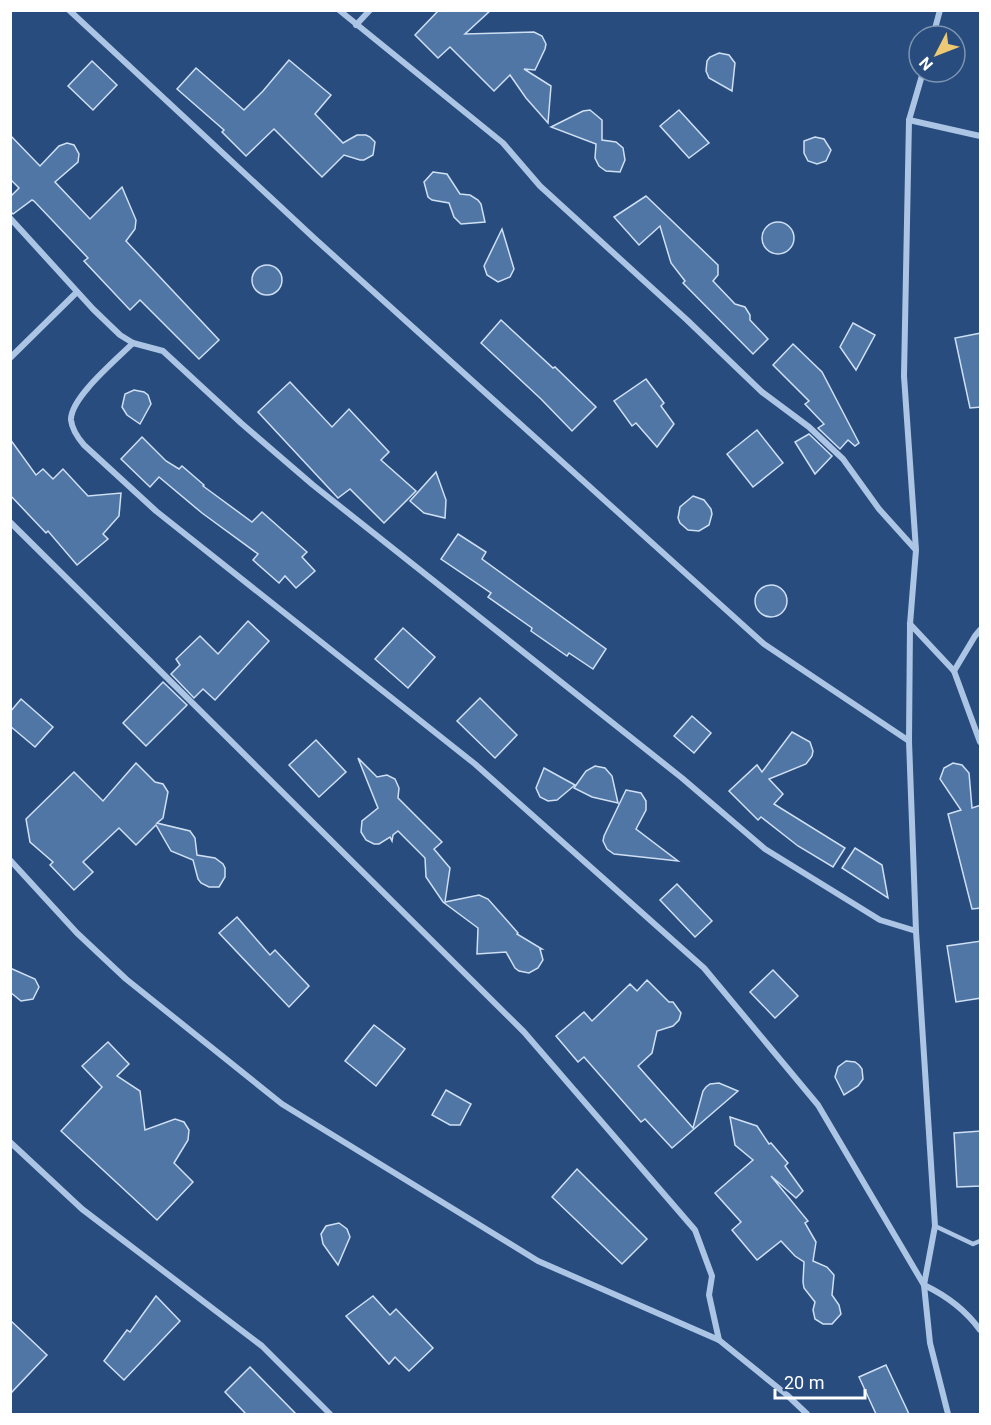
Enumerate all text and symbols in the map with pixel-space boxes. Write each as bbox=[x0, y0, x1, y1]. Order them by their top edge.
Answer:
north arrow bbox=[907, 24, 967, 84]
text: N bbox=[915, 53, 937, 74]
scale bar bbox=[775, 1362, 865, 1400]
text: 20 m bbox=[784, 1372, 824, 1393]

